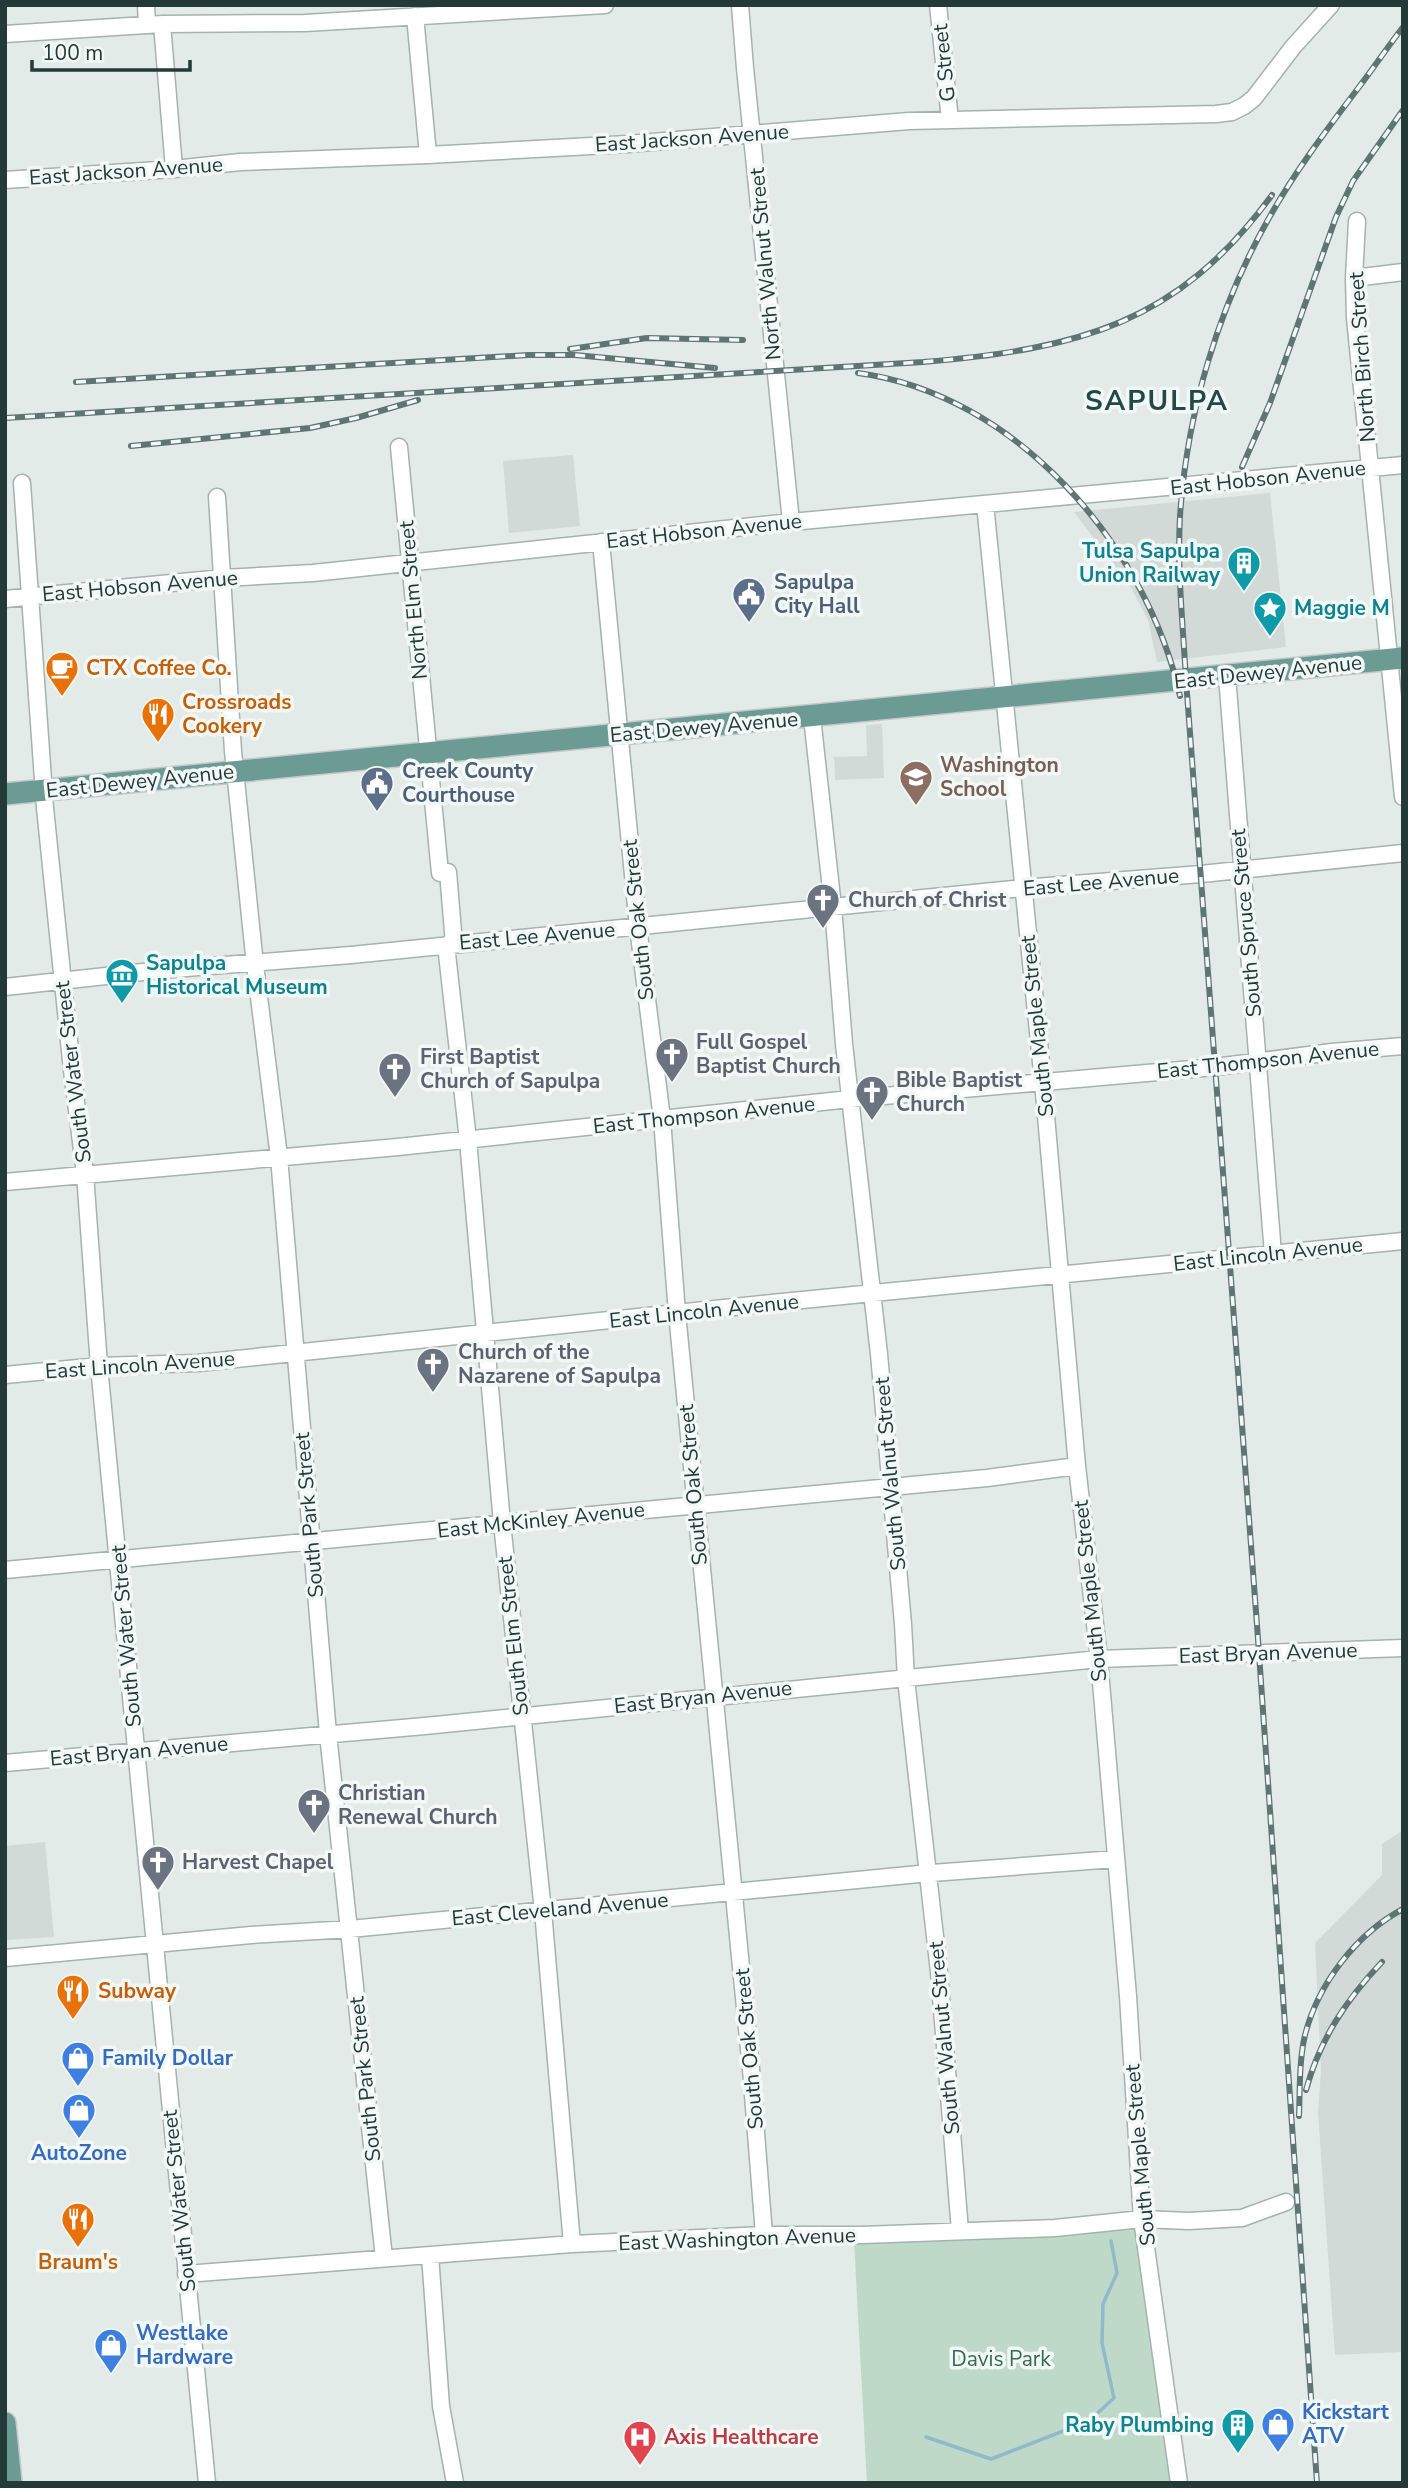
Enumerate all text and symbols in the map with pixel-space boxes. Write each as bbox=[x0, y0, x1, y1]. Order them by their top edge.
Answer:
street label: G Street bbox=[926, 22, 962, 103]
scale bar bbox=[32, 28, 189, 72]
text: 100 m bbox=[42, 39, 103, 67]
street label: East Jackson Avenue bbox=[594, 117, 790, 159]
street label: East Jackson Avenue bbox=[28, 150, 224, 192]
street label: North Walnut Street bbox=[743, 166, 787, 361]
street label: North Birch Street bbox=[1342, 270, 1382, 443]
district label: SAPULPA bbox=[1085, 382, 1229, 420]
street label: East Hobson Avenue bbox=[1169, 454, 1367, 502]
street label: East Hobson Avenue bbox=[605, 507, 803, 555]
street label: North Elm Street bbox=[392, 519, 434, 680]
place label: Tulsa Sapulpa Union Railway bbox=[1079, 537, 1221, 589]
building icon: Tulsa Sapulpa Union Railway bbox=[1225, 544, 1263, 593]
street label: East Hobson Avenue bbox=[41, 563, 239, 609]
place label: Sapulpa City Hall bbox=[774, 568, 860, 620]
public building icon: Sapulpa City Hall bbox=[730, 575, 768, 624]
place icon: Maggie M bbox=[1251, 589, 1289, 638]
place label: Maggie M bbox=[1294, 594, 1390, 622]
street label: East Dewey Avenue bbox=[1173, 648, 1363, 696]
cafe icon: CTX Coffee Co. bbox=[43, 649, 81, 698]
place label: CTX Coffee Co. bbox=[86, 654, 232, 682]
place label: Crossroads Cookery bbox=[182, 688, 291, 740]
restaurant icon: Crossroads Cookery bbox=[139, 695, 177, 744]
street label: East Dewey Avenue bbox=[609, 705, 799, 749]
place label: Washington School bbox=[940, 751, 1059, 803]
street label: East Dewey Avenue bbox=[45, 757, 235, 805]
place label: Creek County Courthouse bbox=[402, 757, 534, 809]
school or university icon: Washington School bbox=[897, 758, 935, 807]
public building icon: Creek County Courthouse bbox=[358, 764, 396, 813]
street label: South Spruce Street bbox=[1224, 827, 1268, 1018]
street label: South Oak Street bbox=[616, 838, 660, 1002]
street label: East Lee Avenue bbox=[1022, 861, 1180, 903]
church icon: Church of Christ bbox=[804, 881, 842, 930]
place label: Church of Christ bbox=[848, 886, 1007, 914]
street label: East Lee Avenue bbox=[458, 915, 616, 957]
street label: South Maple Street bbox=[1013, 933, 1060, 1118]
place label: Sapulpa Historical Museum bbox=[146, 949, 328, 1001]
museum icon: Sapulpa Historical Museum bbox=[103, 956, 141, 1005]
street label: South Water Street bbox=[48, 979, 98, 1164]
place label: Full Gospel Baptist Church bbox=[696, 1028, 841, 1080]
street label: East Thompson Avenue bbox=[1156, 1034, 1380, 1086]
church icon: Full Gospel Baptist Church bbox=[653, 1035, 691, 1084]
place label: First Baptist Church of Sapulpa bbox=[420, 1043, 600, 1095]
church icon: First Baptist Church of Sapulpa bbox=[376, 1050, 414, 1099]
place label: Bible Baptist Church bbox=[896, 1066, 1023, 1118]
church icon: Bible Baptist Church bbox=[853, 1073, 891, 1122]
street label: East Thompson Avenue bbox=[592, 1089, 816, 1141]
street label: East Lincoln Avenue bbox=[1172, 1230, 1364, 1278]
street label: East Lincoln Avenue bbox=[608, 1287, 800, 1335]
place label: Church of the Nazarene of Sapulpa bbox=[458, 1338, 661, 1390]
street label: East Lincoln Avenue bbox=[44, 1344, 236, 1386]
church icon: Church of the Nazarene of Sapulpa bbox=[414, 1345, 452, 1394]
street label: South Walnut Street bbox=[868, 1375, 912, 1572]
street label: South Oak Street bbox=[672, 1403, 714, 1567]
street label: South Park Street bbox=[288, 1431, 330, 1599]
street label: East McKinley Avenue bbox=[436, 1495, 646, 1545]
street label: South Maple Street bbox=[1066, 1498, 1113, 1683]
street label: South Water Street bbox=[104, 1543, 148, 1728]
street label: South Elm Street bbox=[491, 1554, 535, 1717]
street label: East Bryan Avenue bbox=[1178, 1636, 1358, 1670]
street label: East Bryan Avenue bbox=[613, 1674, 793, 1720]
street label: East Bryan Avenue bbox=[49, 1729, 229, 1773]
place label: Christian Renewal Church bbox=[338, 1779, 498, 1831]
church icon: Christian Renewal Church bbox=[295, 1786, 333, 1835]
church icon: Harvest Chapel bbox=[139, 1843, 177, 1892]
place label: Harvest Chapel bbox=[182, 1848, 334, 1876]
street label: East Cleveland Avenue bbox=[450, 1886, 670, 1932]
street label: South Walnut Street bbox=[922, 1939, 966, 2136]
street label: South Oak Street bbox=[728, 1967, 770, 2131]
restaurant icon: Subway bbox=[54, 1972, 92, 2021]
place label: Subway bbox=[98, 1977, 177, 2005]
street label: South Park Street bbox=[342, 1995, 388, 2163]
shop icon: Family Dollar bbox=[59, 2039, 97, 2088]
place label: Family Dollar bbox=[102, 2044, 234, 2072]
street label: South Maple Street bbox=[1118, 2062, 1162, 2247]
shop icon: AutoZone bbox=[60, 2091, 98, 2140]
street label: South Water Street bbox=[155, 2108, 202, 2293]
place label: AutoZone bbox=[31, 2139, 127, 2167]
restaurant icon: Braum's bbox=[59, 2200, 97, 2249]
street label: East Washington Avenue bbox=[618, 2221, 856, 2257]
place label: Braum's bbox=[38, 2248, 118, 2276]
place label: Westlake Hardware bbox=[136, 2319, 233, 2371]
shop icon: Westlake Hardware bbox=[92, 2326, 130, 2375]
park label: Davis Park bbox=[951, 2345, 1051, 2373]
place label: Kickstart ATV bbox=[1302, 2398, 1390, 2450]
shop icon: Kickstart ATV bbox=[1259, 2405, 1297, 2454]
building icon: Raby Plumbing bbox=[1219, 2406, 1257, 2455]
place label: Raby Plumbing bbox=[1065, 2411, 1214, 2439]
hospital icon: Axis Healthcare bbox=[621, 2418, 659, 2467]
place label: Axis Healthcare bbox=[664, 2423, 819, 2451]

